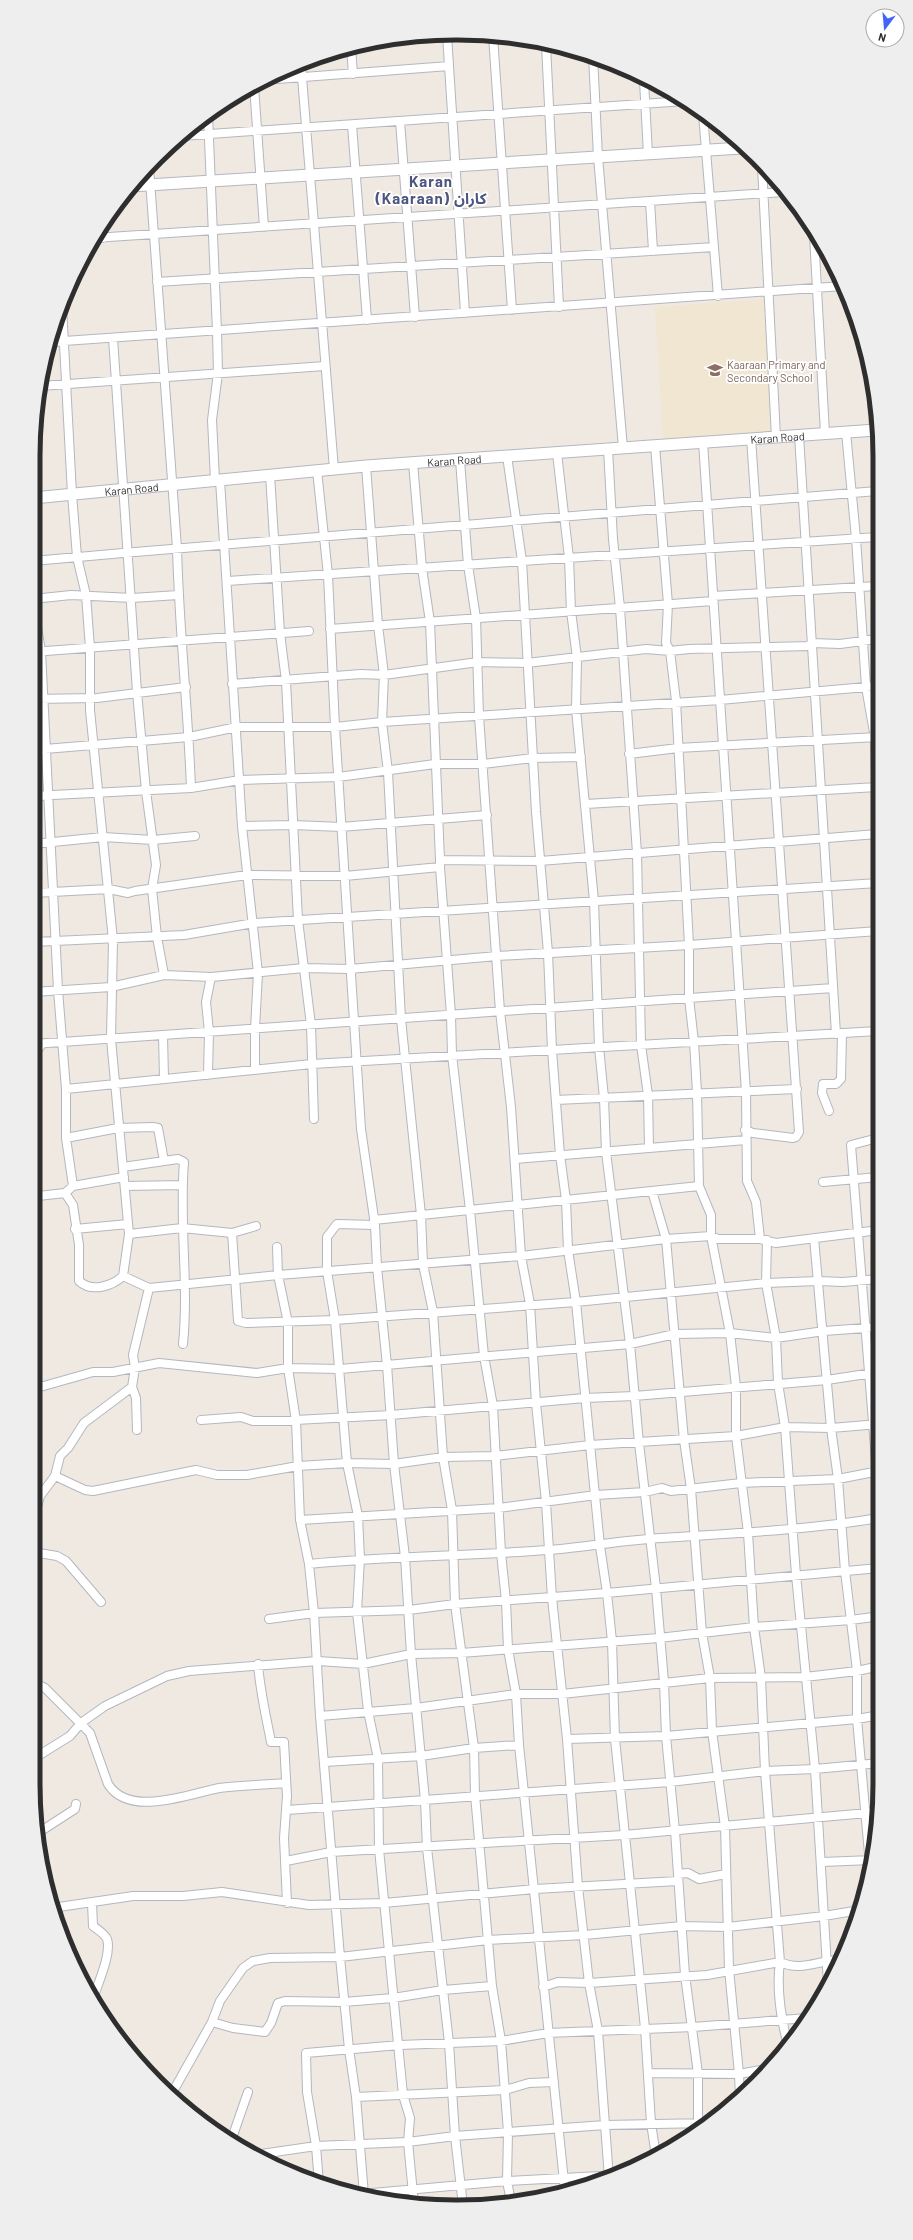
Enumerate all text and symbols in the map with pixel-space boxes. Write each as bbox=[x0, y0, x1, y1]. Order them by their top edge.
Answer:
north arrow bbox=[865, 8, 905, 48]
text: N bbox=[877, 31, 887, 45]
district label: Karan (Kaaraan) كاران bbox=[375, 172, 487, 208]
place label: Kaaraan Primary and Secondary School bbox=[727, 358, 825, 384]
school or university icon: Kaaraan Primary and Secondary School bbox=[706, 361, 724, 379]
street label: Karan Road bbox=[750, 429, 805, 445]
street label: Karan Road bbox=[427, 451, 482, 468]
street label: Karan Road bbox=[104, 479, 159, 498]

